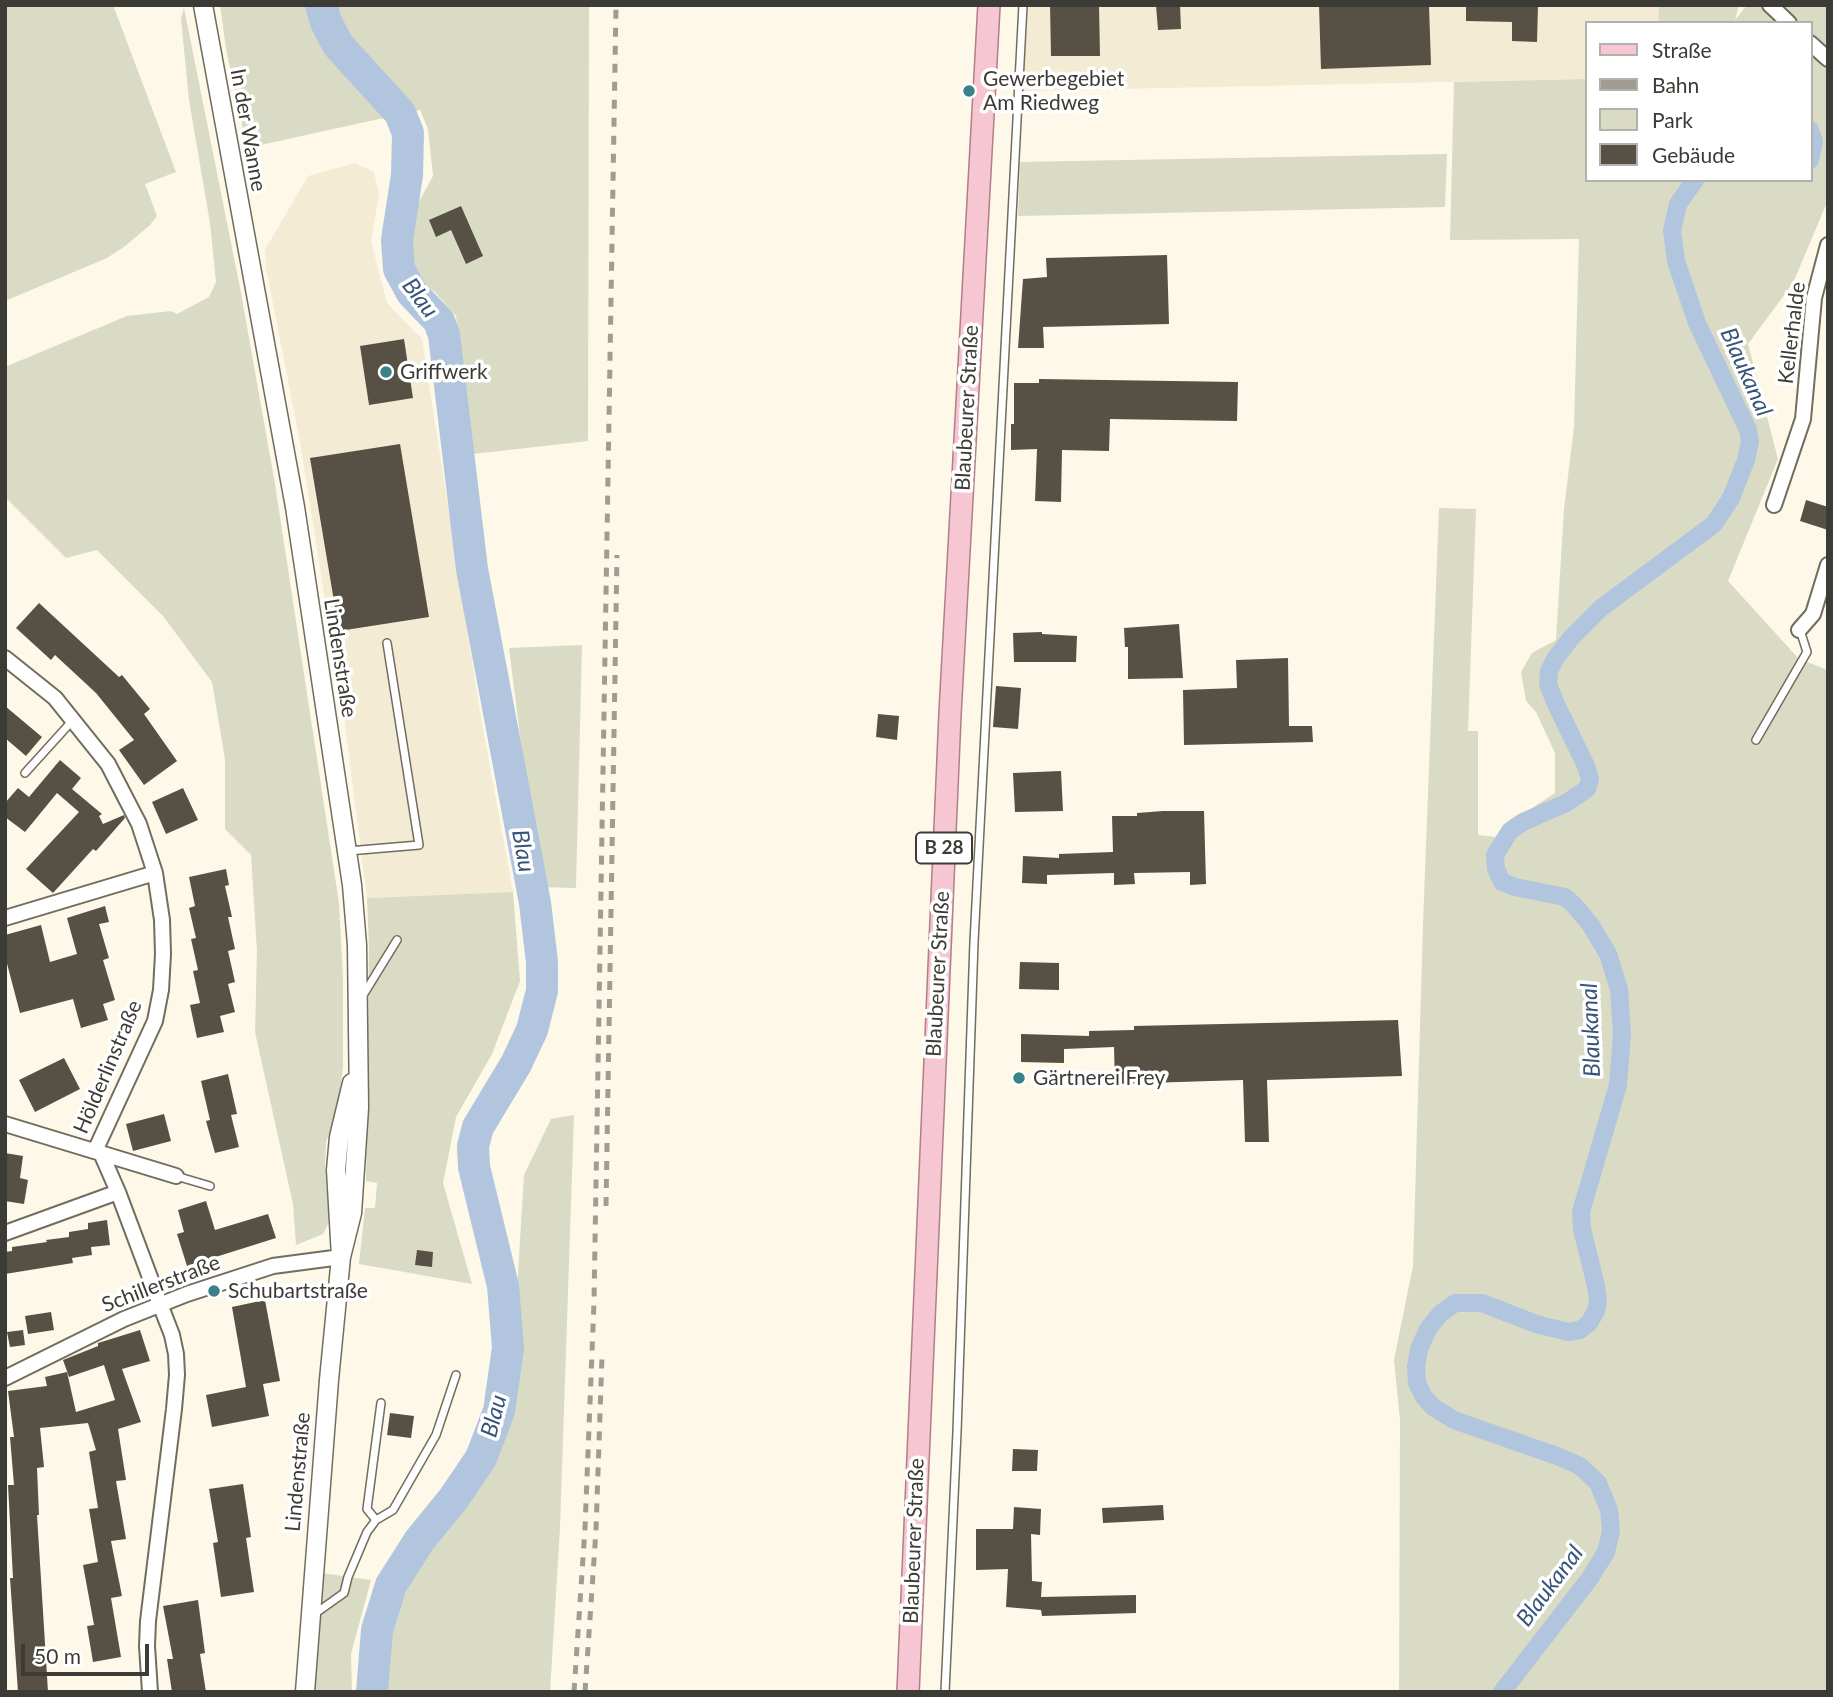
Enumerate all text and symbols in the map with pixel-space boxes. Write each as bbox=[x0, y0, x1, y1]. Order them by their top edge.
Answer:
legend bbox=[1584, 21, 1812, 182]
text: Straße bbox=[1652, 37, 1712, 62]
place label: Gewerbegebiet Am Riedweg bbox=[983, 66, 1124, 116]
street label: In der Wanne bbox=[225, 67, 271, 193]
text: Bahn bbox=[1652, 72, 1699, 97]
marker: Gewerbegebiet Am Riedweg bbox=[961, 83, 977, 99]
text: Park bbox=[1652, 107, 1693, 132]
text: Gebäude bbox=[1652, 142, 1735, 167]
water label: Blau bbox=[396, 273, 444, 323]
street label: Kellerhalde bbox=[1773, 280, 1811, 386]
water label: Blaukanal bbox=[1714, 323, 1778, 421]
street label: Blaubeurer Straße bbox=[950, 324, 984, 492]
place label: Griffwerk bbox=[400, 359, 488, 385]
marker: Griffwerk bbox=[378, 364, 394, 380]
street label: Lindenstraße bbox=[318, 597, 362, 719]
water label: Blau bbox=[506, 828, 540, 874]
road number: B 28 bbox=[916, 832, 972, 863]
street label: Blaubeurer Straße bbox=[921, 890, 955, 1058]
water label: Blaukanal bbox=[1576, 983, 1606, 1077]
street label: Hölderlinstraße bbox=[69, 996, 147, 1138]
place label: Gärtnerei Frey bbox=[1033, 1065, 1165, 1091]
marker: Gärtnerei Frey bbox=[1011, 1070, 1027, 1086]
street label: Schillerstraße bbox=[98, 1250, 224, 1318]
place label: Schubartstraße bbox=[228, 1278, 368, 1304]
marker: Schubartstraße bbox=[206, 1283, 222, 1299]
water label: Blau bbox=[475, 1392, 513, 1440]
street label: Lindenstraße bbox=[280, 1411, 316, 1533]
street label: Blaubeurer Straße bbox=[899, 1458, 929, 1624]
water label: Blaukanal bbox=[1511, 1540, 1589, 1632]
scale bar bbox=[24, 1630, 152, 1674]
text: 50 m bbox=[34, 1643, 81, 1668]

